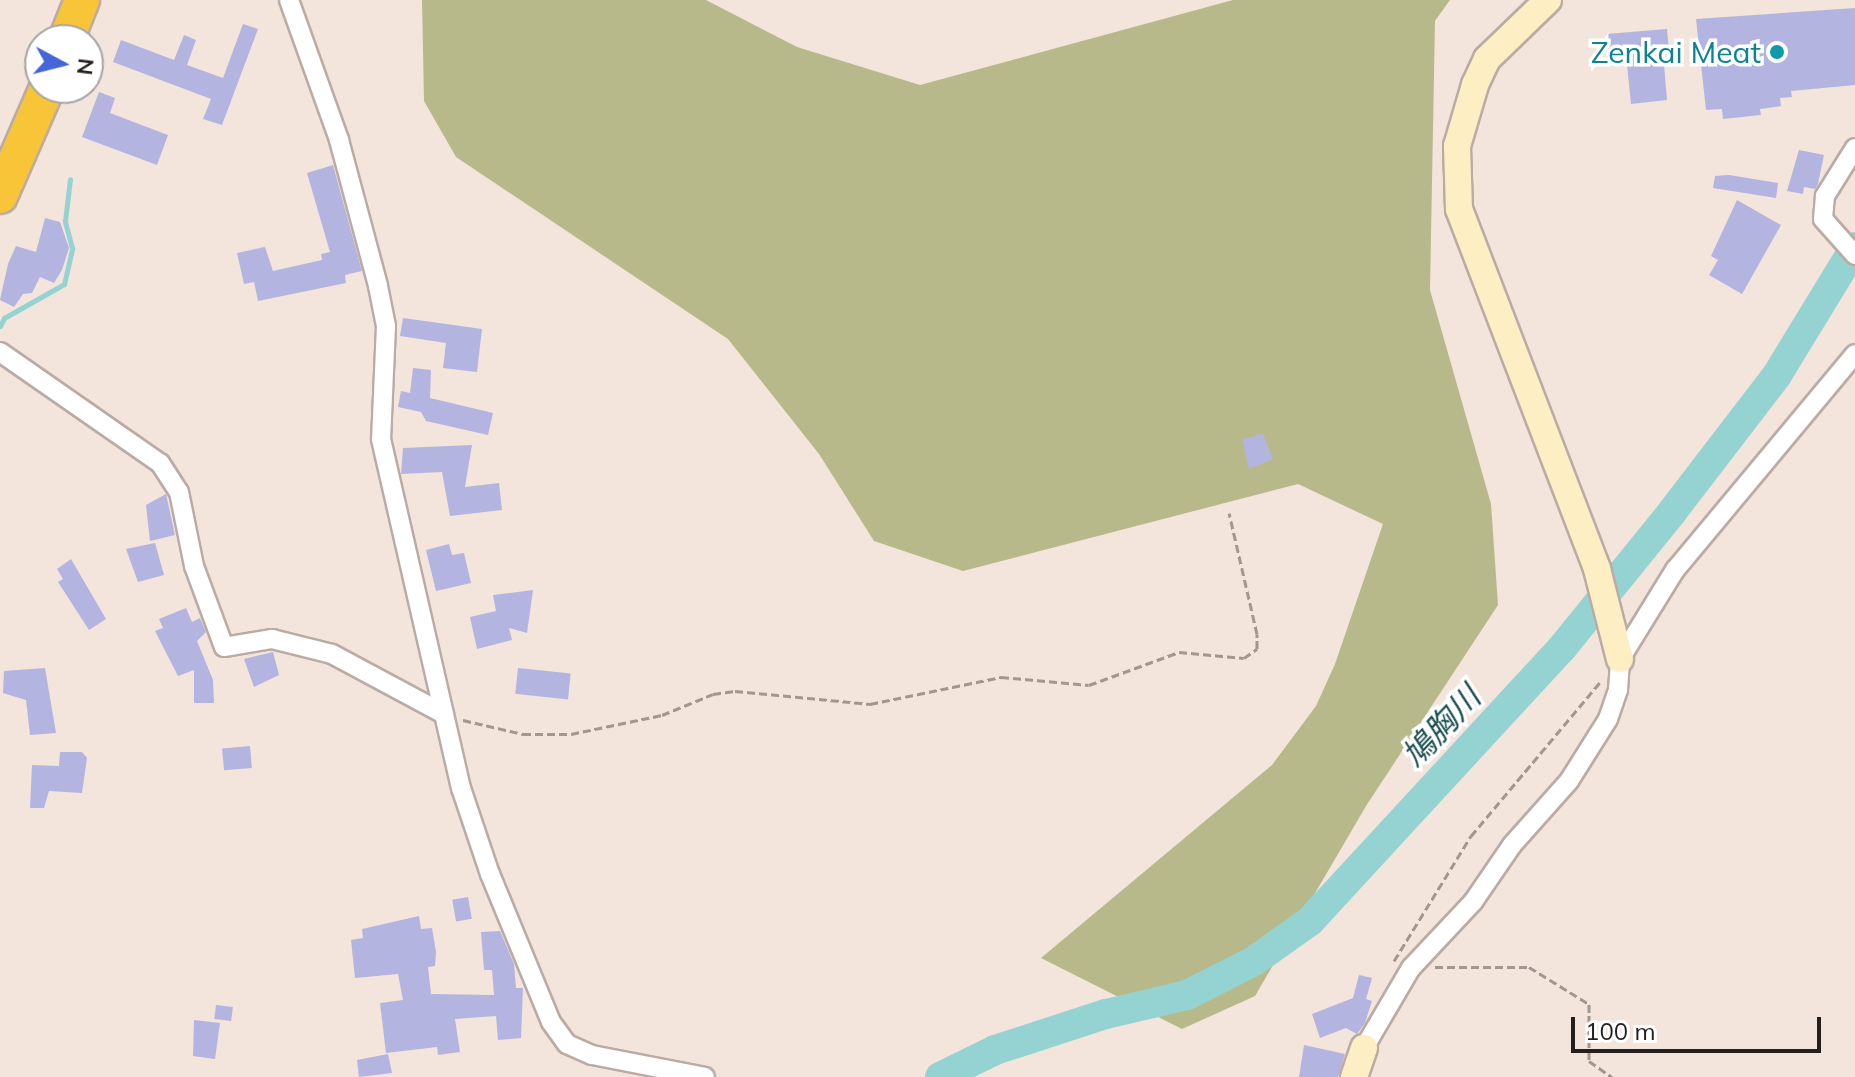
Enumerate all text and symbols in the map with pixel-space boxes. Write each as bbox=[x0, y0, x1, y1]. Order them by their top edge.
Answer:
north arrow bbox=[24, 24, 104, 104]
place label: Zenkai Meat bbox=[1591, 34, 1761, 70]
marker: Zenkai Meat bbox=[1768, 43, 1786, 61]
text: N bbox=[71, 57, 101, 77]
water label: 鳩胸川 bbox=[1394, 678, 1488, 774]
scale bar bbox=[1575, 1001, 1825, 1051]
text: 100 m bbox=[1585, 1016, 1656, 1046]

